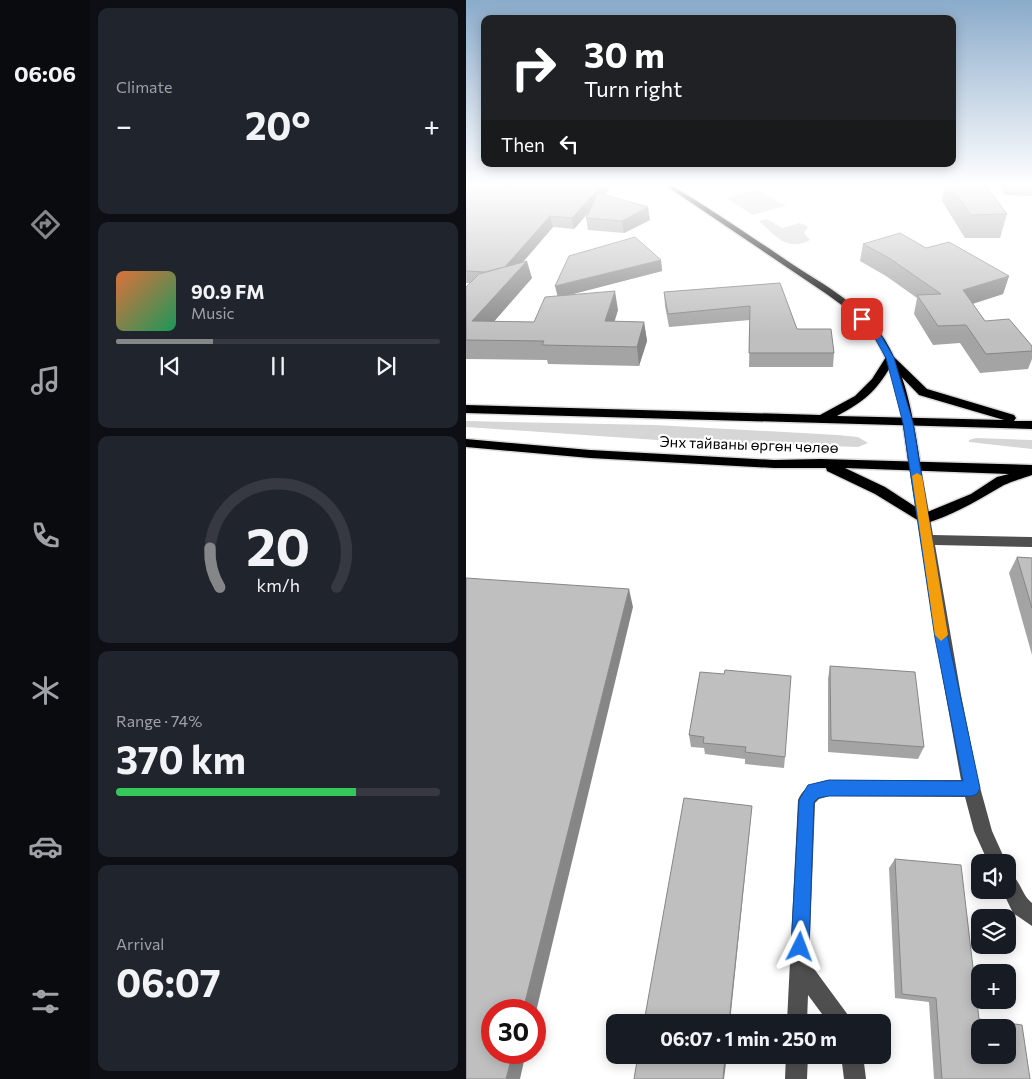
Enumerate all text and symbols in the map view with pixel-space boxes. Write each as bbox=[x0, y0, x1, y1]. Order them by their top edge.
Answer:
text: 30 m bbox=[584, 32, 665, 75]
icon: right bbox=[501, 35, 566, 100]
text: 06:06 bbox=[14, 60, 76, 87]
text: Turn right bbox=[584, 75, 682, 102]
text: Climate bbox=[116, 77, 172, 96]
text: 20° bbox=[245, 101, 311, 148]
text: − bbox=[116, 108, 132, 142]
text: + bbox=[424, 108, 440, 142]
icon: left bbox=[555, 130, 583, 158]
text: Then bbox=[501, 133, 545, 156]
icon: directions bbox=[28, 207, 63, 242]
text: 90.9 FM bbox=[191, 280, 264, 303]
pin bbox=[841, 298, 883, 340]
text: Music bbox=[191, 303, 235, 322]
icon: arrive bbox=[848, 305, 876, 333]
icon: previous bbox=[156, 352, 184, 380]
icon: pause bbox=[264, 352, 292, 380]
icon: next bbox=[372, 352, 400, 380]
icon: music bbox=[28, 363, 63, 398]
street label: Энх тайваны өргөн чөлөө bbox=[659, 432, 839, 456]
text: 20 bbox=[246, 513, 310, 577]
icon: phone bbox=[28, 518, 63, 553]
text: km/h bbox=[256, 574, 300, 596]
icon: climate bbox=[28, 673, 63, 708]
text: Range · 74% bbox=[116, 711, 202, 730]
text: 370 km bbox=[116, 735, 246, 782]
icon: car bbox=[28, 829, 63, 864]
map controls bbox=[971, 854, 1016, 1064]
button: sound bbox=[971, 854, 1016, 899]
button: layers bbox=[971, 909, 1016, 954]
position arrow bbox=[773, 920, 825, 972]
text: Arrival bbox=[116, 934, 164, 953]
text: 06:07 bbox=[116, 958, 221, 1005]
button: + bbox=[971, 964, 1016, 1009]
icon: filters bbox=[28, 984, 63, 1019]
speed limit sign: 30 bbox=[481, 999, 546, 1064]
button: − bbox=[971, 1019, 1016, 1064]
text: 06:07 · 1 min · 250 m bbox=[660, 1027, 837, 1050]

